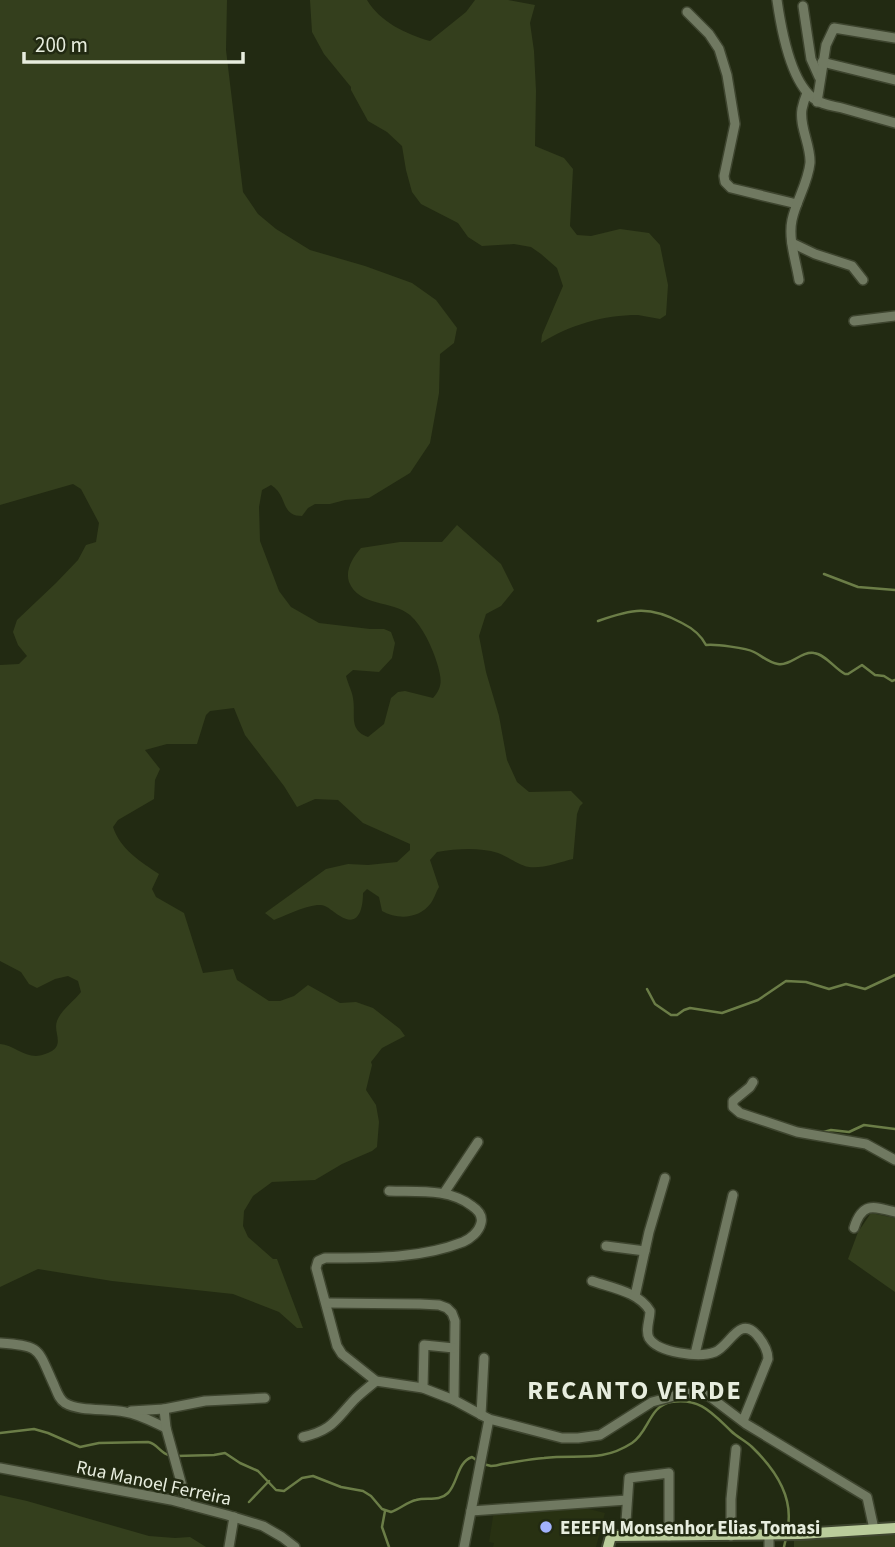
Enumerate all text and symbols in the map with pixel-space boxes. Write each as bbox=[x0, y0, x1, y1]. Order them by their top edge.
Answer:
scale bar bbox=[24, 21, 243, 65]
text: 200 m bbox=[35, 30, 88, 60]
district label: RECANTO VERDE bbox=[527, 1372, 743, 1409]
street label: Rua Manoel Ferreira bbox=[74, 1454, 234, 1513]
place label: EEEFM Monsenhor Elias Tomasi bbox=[560, 1515, 820, 1542]
marker: EEEFM Monsenhor Elias Tomasi bbox=[538, 1519, 554, 1535]

